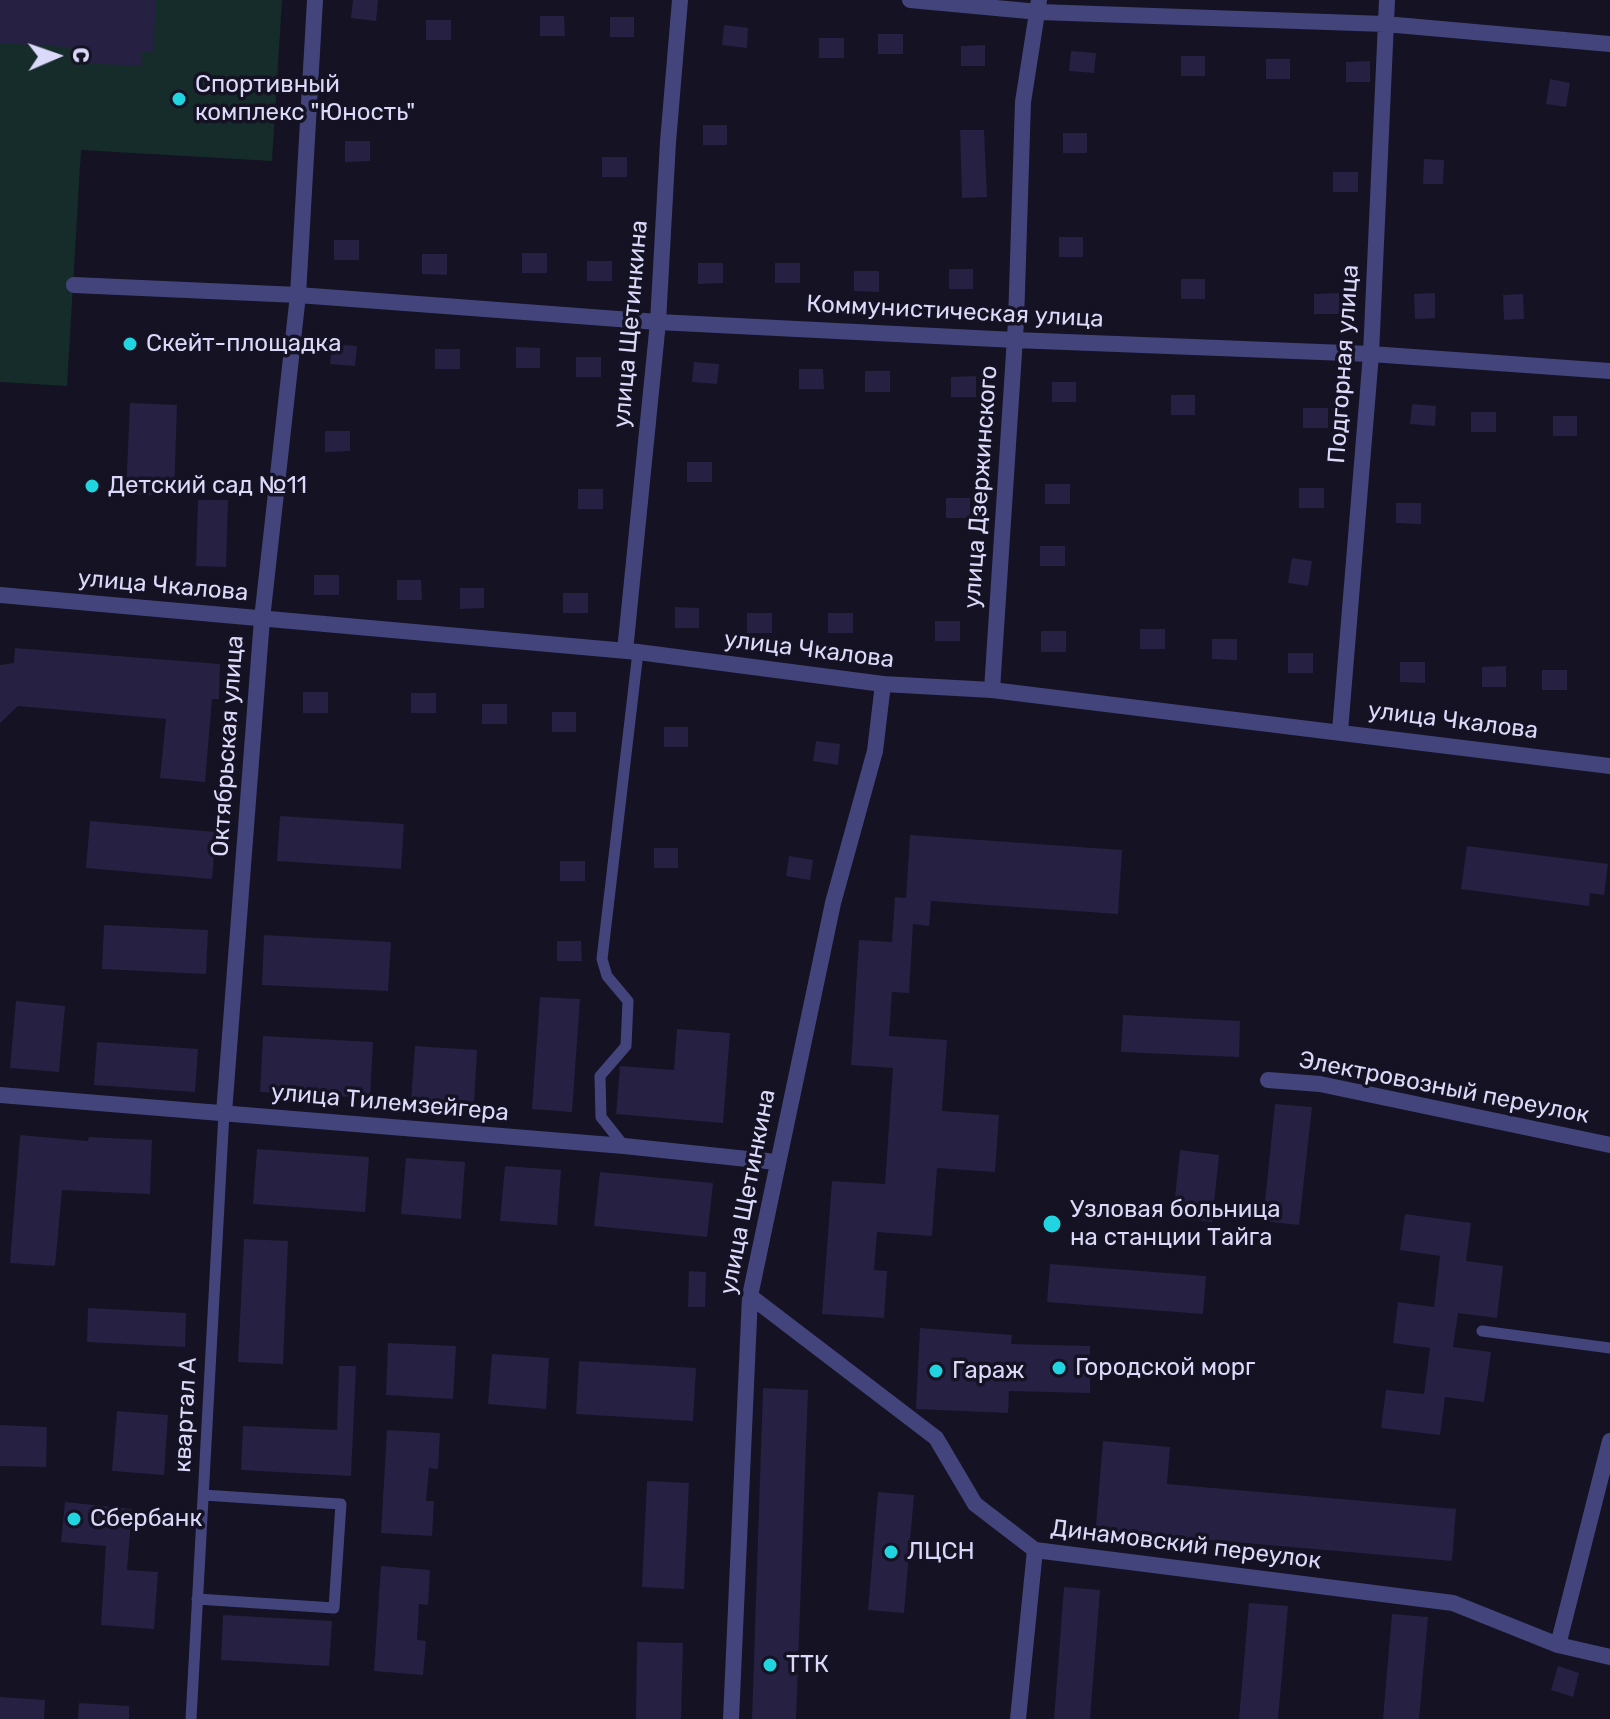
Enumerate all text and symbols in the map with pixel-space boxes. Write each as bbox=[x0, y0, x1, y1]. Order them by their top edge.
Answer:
north arrow bbox=[16, 16, 96, 96]
text: С bbox=[67, 47, 94, 63]
place label: Спортивный комплекс "Юность" bbox=[195, 71, 415, 127]
marker: Спортивный комплекс "Юность" bbox=[170, 90, 188, 108]
street label: улица Щетинкина bbox=[608, 219, 654, 429]
street label: Подгорная улица bbox=[1323, 264, 1365, 464]
street label: Коммунистическая улица bbox=[806, 290, 1104, 334]
place label: Скейт-площадка bbox=[146, 330, 341, 358]
marker: Скейт-площадка bbox=[121, 335, 139, 353]
street label: улица Дзержинского bbox=[958, 365, 1004, 609]
place label: Детский сад №11 bbox=[108, 472, 307, 500]
marker: Детский сад №11 bbox=[83, 477, 101, 495]
street label: улица Чкалова bbox=[77, 564, 249, 608]
street label: улица Чкалова bbox=[722, 625, 896, 675]
street label: Октябрьская улица bbox=[206, 634, 250, 858]
street label: улица Чкалова bbox=[1366, 696, 1540, 746]
street label: Электровозный переулок bbox=[1296, 1046, 1592, 1130]
street label: улица Тилемзейгера bbox=[270, 1078, 510, 1128]
street label: улица Щетинкина bbox=[714, 1087, 782, 1297]
place label: Узловая больница на станции Тайга bbox=[1070, 1196, 1281, 1252]
marker: Узловая больница на станции Тайга bbox=[1041, 1213, 1063, 1235]
place label: Городской морг bbox=[1075, 1354, 1255, 1382]
street label: квартал А bbox=[169, 1357, 203, 1473]
place label: Гараж bbox=[952, 1357, 1025, 1385]
marker: Городской морг bbox=[1050, 1359, 1068, 1377]
marker: Гараж bbox=[927, 1362, 945, 1380]
place label: Сбербанк bbox=[90, 1505, 202, 1533]
marker: Сбербанк bbox=[65, 1510, 83, 1528]
street label: Динамовский переулок bbox=[1049, 1514, 1323, 1576]
place label: ЛЦСН bbox=[907, 1538, 975, 1566]
marker: ЛЦСН bbox=[882, 1543, 900, 1561]
place label: ТТК bbox=[786, 1651, 829, 1679]
marker: ТТК bbox=[761, 1656, 779, 1674]

